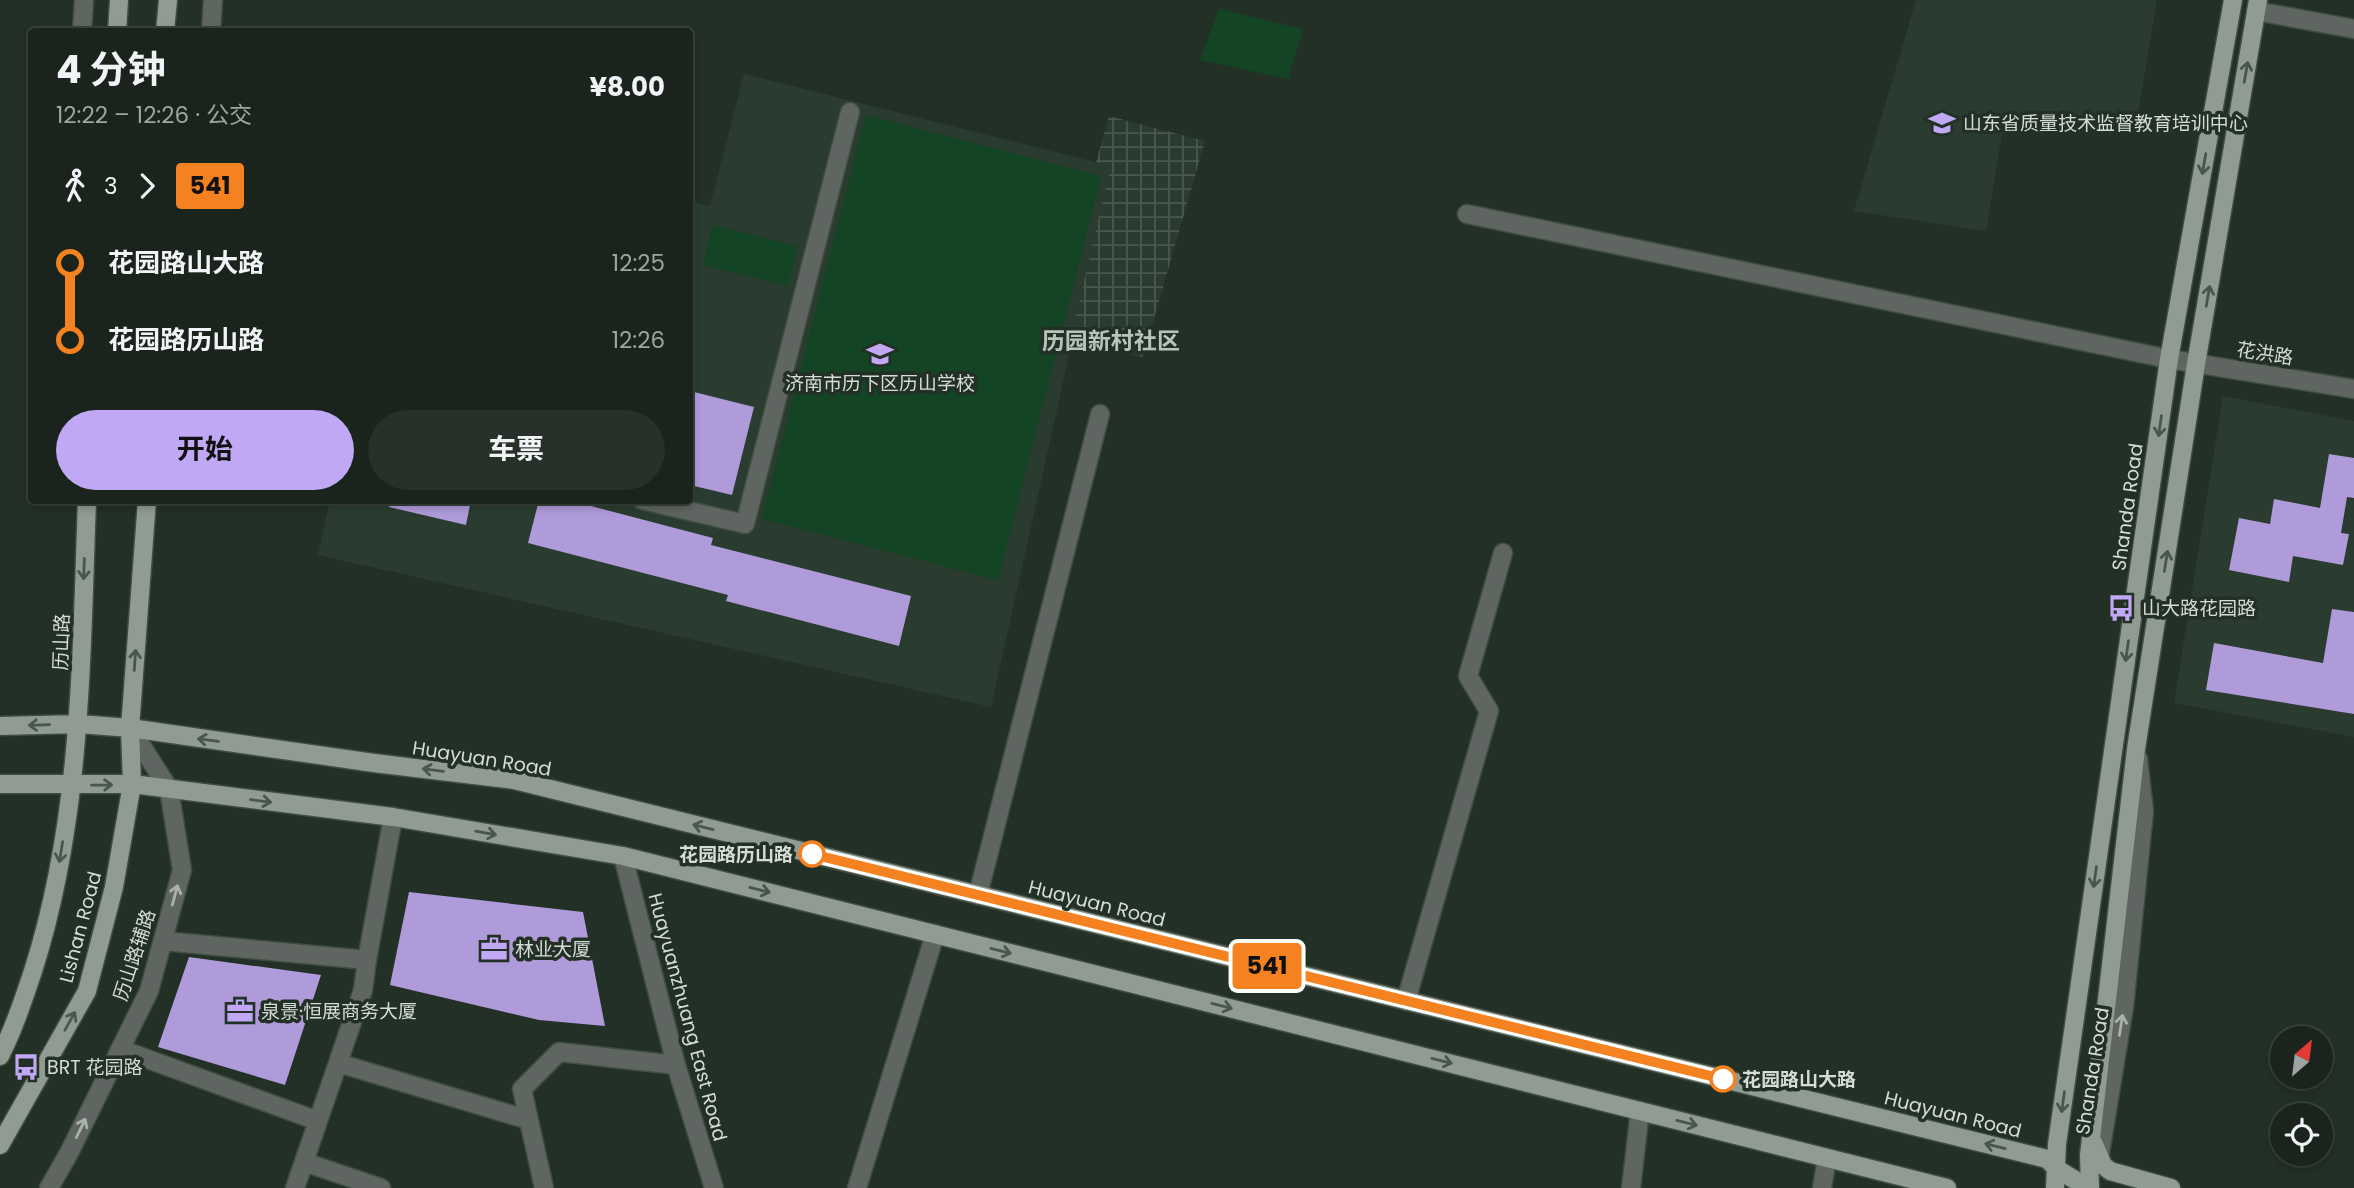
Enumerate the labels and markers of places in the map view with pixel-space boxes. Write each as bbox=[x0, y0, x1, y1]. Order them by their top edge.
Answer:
school or university icon: 山东省质量技术监督教育培训中心 bbox=[1927, 108, 1957, 138]
place label: 山东省质量技术监督教育培训中心 bbox=[1963, 110, 2248, 137]
school or university icon: 济南市历下区历山学校 bbox=[865, 339, 895, 369]
place label: 济南市历下区历山学校 bbox=[785, 370, 975, 397]
bus stop icon: 山大路花园路 bbox=[2106, 593, 2136, 623]
place label: 山大路花园路 bbox=[2142, 595, 2256, 622]
place label: 花园路历山路 bbox=[679, 841, 793, 868]
marker: 花园路历山路 bbox=[799, 841, 825, 867]
office icon: 林业大厦 bbox=[479, 934, 509, 964]
place label: 林业大厦 bbox=[515, 936, 591, 963]
office icon: 泉景·恒展商务大厦 bbox=[225, 996, 255, 1026]
place label: 泉景·恒展商务大厦 bbox=[261, 998, 417, 1025]
bus stop icon: BRT 花园路 bbox=[11, 1052, 41, 1082]
place label: BRT 花园路 bbox=[47, 1054, 143, 1081]
marker: 花园路山大路 bbox=[1710, 1066, 1736, 1092]
place label: 花园路山大路 bbox=[1742, 1066, 1856, 1093]

